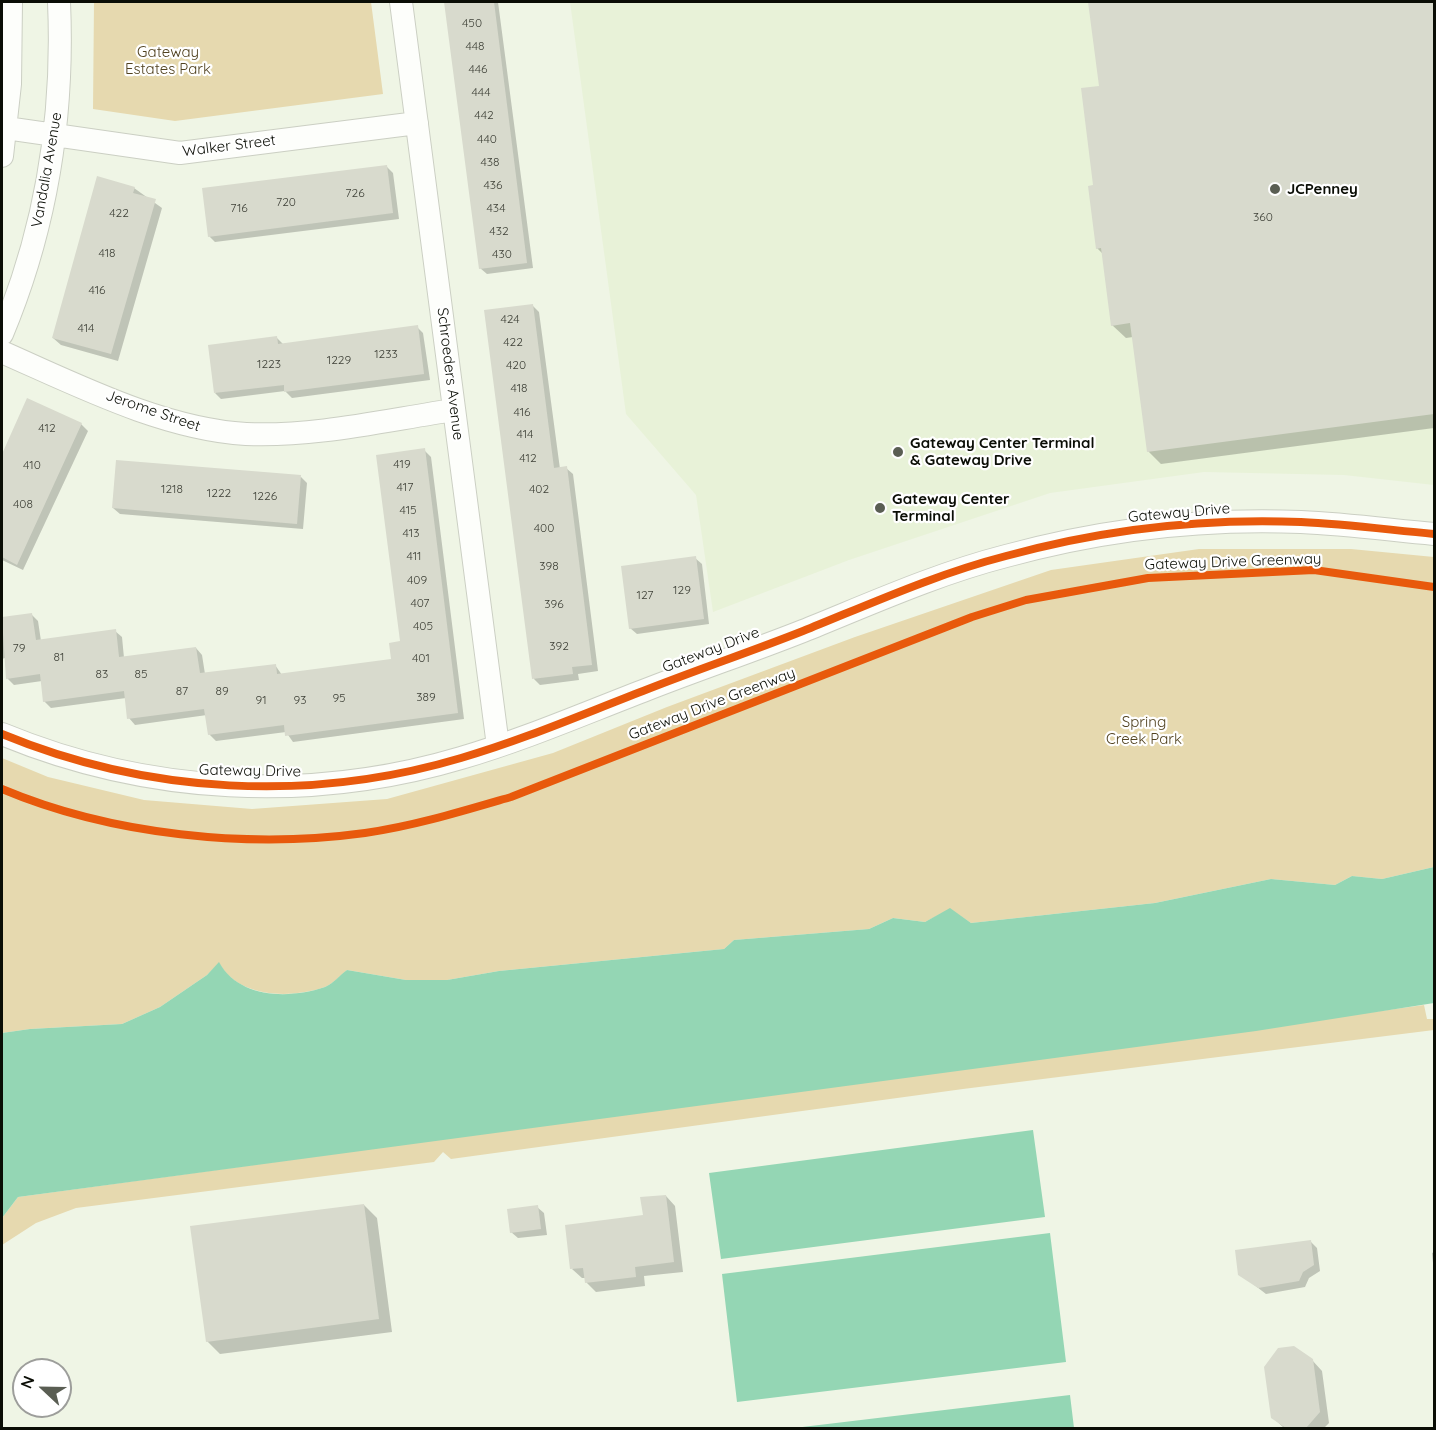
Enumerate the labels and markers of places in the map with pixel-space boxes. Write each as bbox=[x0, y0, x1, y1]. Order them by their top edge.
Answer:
place label: JCPenney bbox=[1287, 180, 1358, 198]
marker: JCPenney bbox=[1268, 182, 1282, 196]
place label: Gateway Center Terminal & Gateway Drive bbox=[910, 434, 1095, 469]
marker: Gateway Center Terminal & Gateway Drive bbox=[891, 445, 905, 459]
place label: Gateway Center Terminal bbox=[892, 490, 1010, 525]
marker: Gateway Center Terminal bbox=[873, 501, 887, 515]

